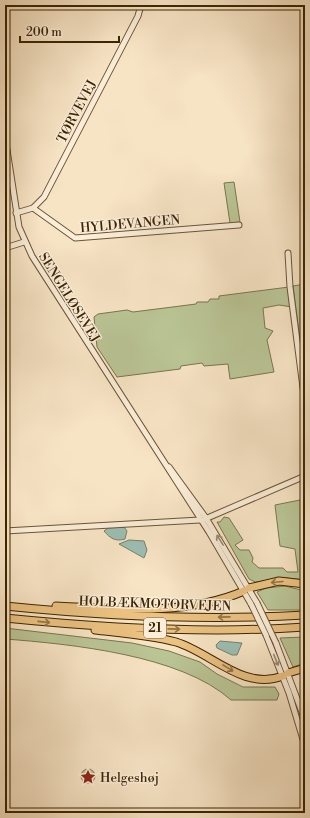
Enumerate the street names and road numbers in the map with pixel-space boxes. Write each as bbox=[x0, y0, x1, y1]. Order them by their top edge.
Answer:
street label: TØRVEVEJ bbox=[54, 77, 100, 146]
street label: HYLDEVANGEN bbox=[79, 212, 181, 236]
street label: SENGELØSEVEJ bbox=[35, 250, 103, 345]
street label: HOLBÆKMOTORVEJEN bbox=[78, 593, 232, 615]
road number: 21 bbox=[144, 618, 166, 638]

